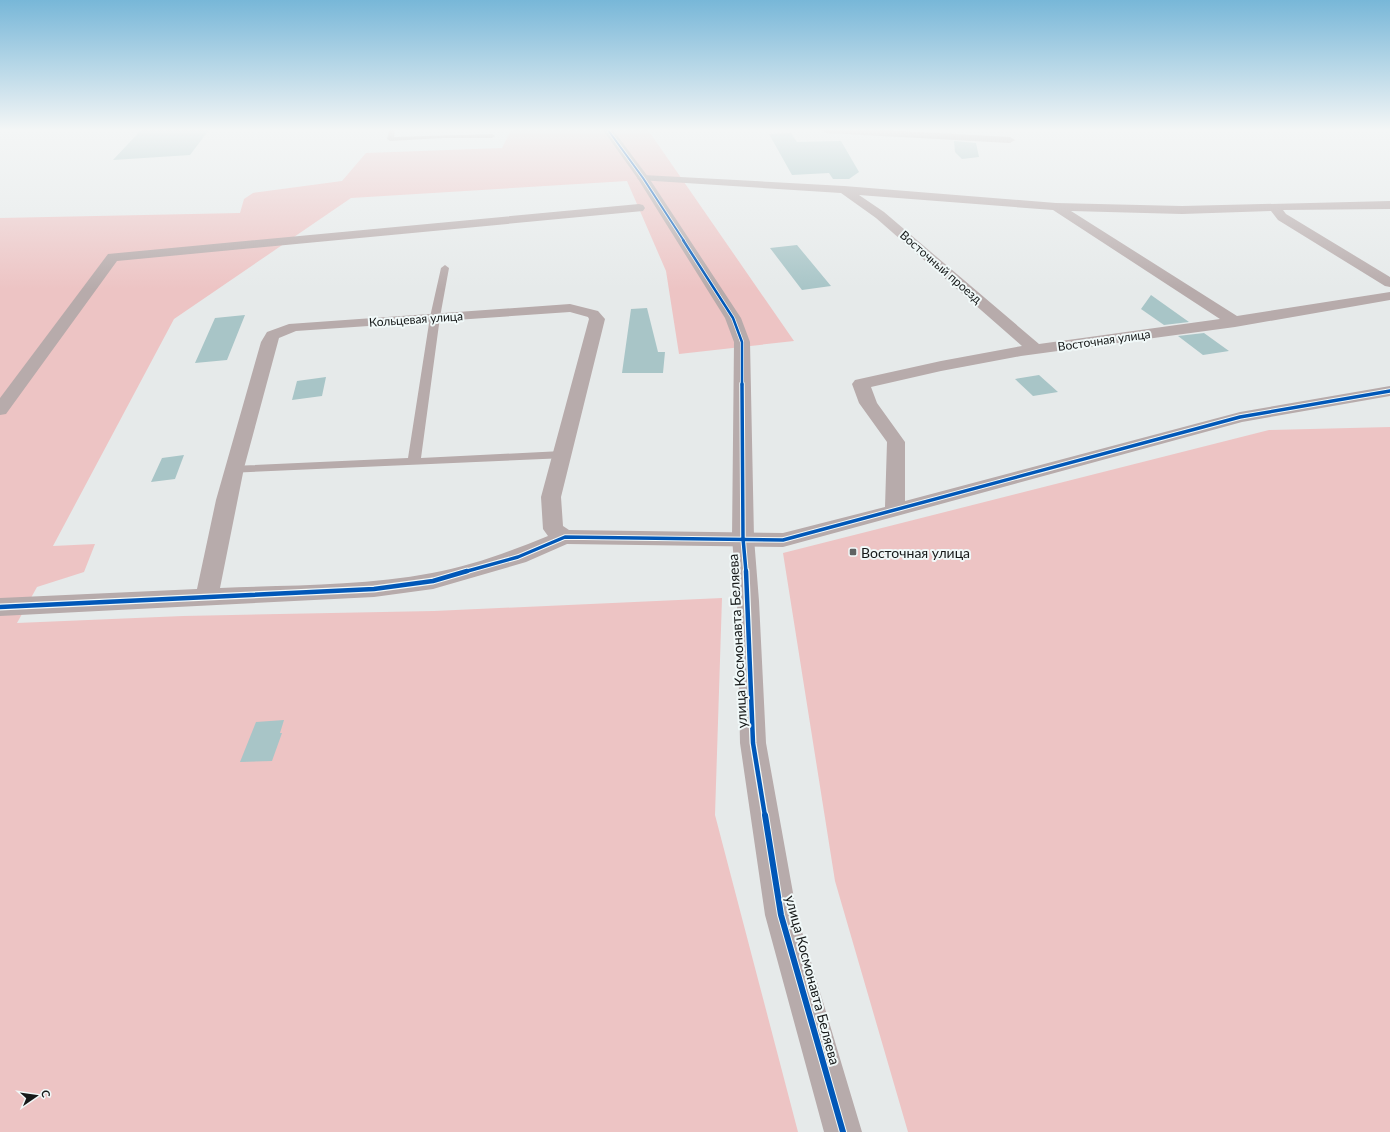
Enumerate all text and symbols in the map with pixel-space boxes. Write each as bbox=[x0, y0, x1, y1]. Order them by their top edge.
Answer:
street label: Восточный проезд bbox=[897, 227, 986, 307]
street label: Кольцевая улица bbox=[369, 308, 464, 330]
street label: Восточная улица bbox=[1057, 326, 1151, 354]
place label: Восточная улица bbox=[861, 544, 970, 561]
marker: Восточная улица bbox=[848, 547, 858, 557]
street label: улица Космонавта Беляева bbox=[724, 553, 750, 729]
street label: улица Космонавта Беляева bbox=[782, 893, 844, 1067]
north arrow bbox=[16, 1076, 56, 1116]
text: С bbox=[39, 1089, 54, 1099]

